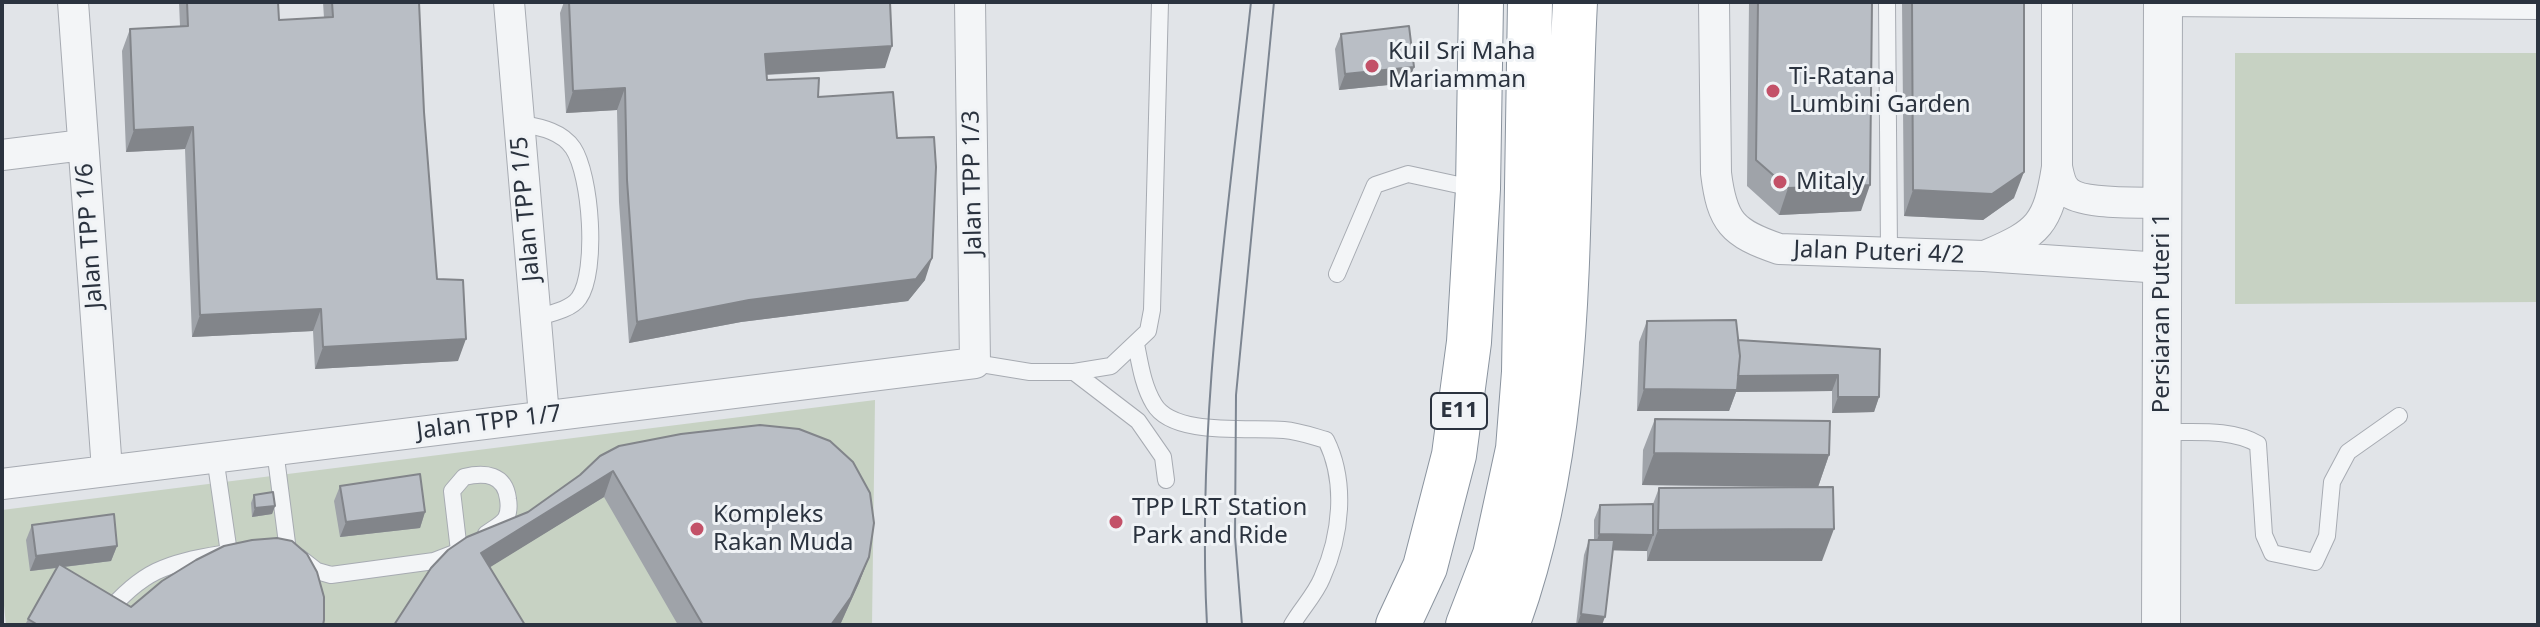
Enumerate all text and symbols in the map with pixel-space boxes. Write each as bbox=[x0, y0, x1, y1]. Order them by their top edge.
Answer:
place label: Kuil Sri Maha Mariamman bbox=[1388, 38, 1535, 94]
marker: Kuil Sri Maha Mariamman bbox=[1363, 57, 1381, 75]
place label: Ti-Ratana Lumbini Garden bbox=[1789, 63, 1971, 119]
marker: Ti-Ratana Lumbini Garden bbox=[1764, 82, 1782, 100]
street label: Jalan TPP 1/3 bbox=[957, 110, 989, 256]
street label: Jalan TPP 1/5 bbox=[505, 135, 547, 283]
street label: Jalan TPP 1/6 bbox=[71, 162, 109, 310]
place label: Mitaly bbox=[1796, 168, 1865, 196]
marker: Mitaly bbox=[1771, 173, 1789, 191]
street label: Persiaran Puteri 1 bbox=[2148, 213, 2176, 413]
street label: Jalan Puteri 4/2 bbox=[1793, 236, 1965, 270]
road number: E11 bbox=[1431, 393, 1487, 429]
street label: Jalan TPP 1/7 bbox=[415, 400, 563, 446]
place label: TPP LRT Station Park and Ride bbox=[1132, 494, 1307, 550]
place label: Kompleks Rakan Muda bbox=[713, 501, 854, 557]
marker: TPP LRT Station Park and Ride bbox=[1107, 513, 1125, 531]
marker: Kompleks Rakan Muda bbox=[688, 520, 706, 538]

